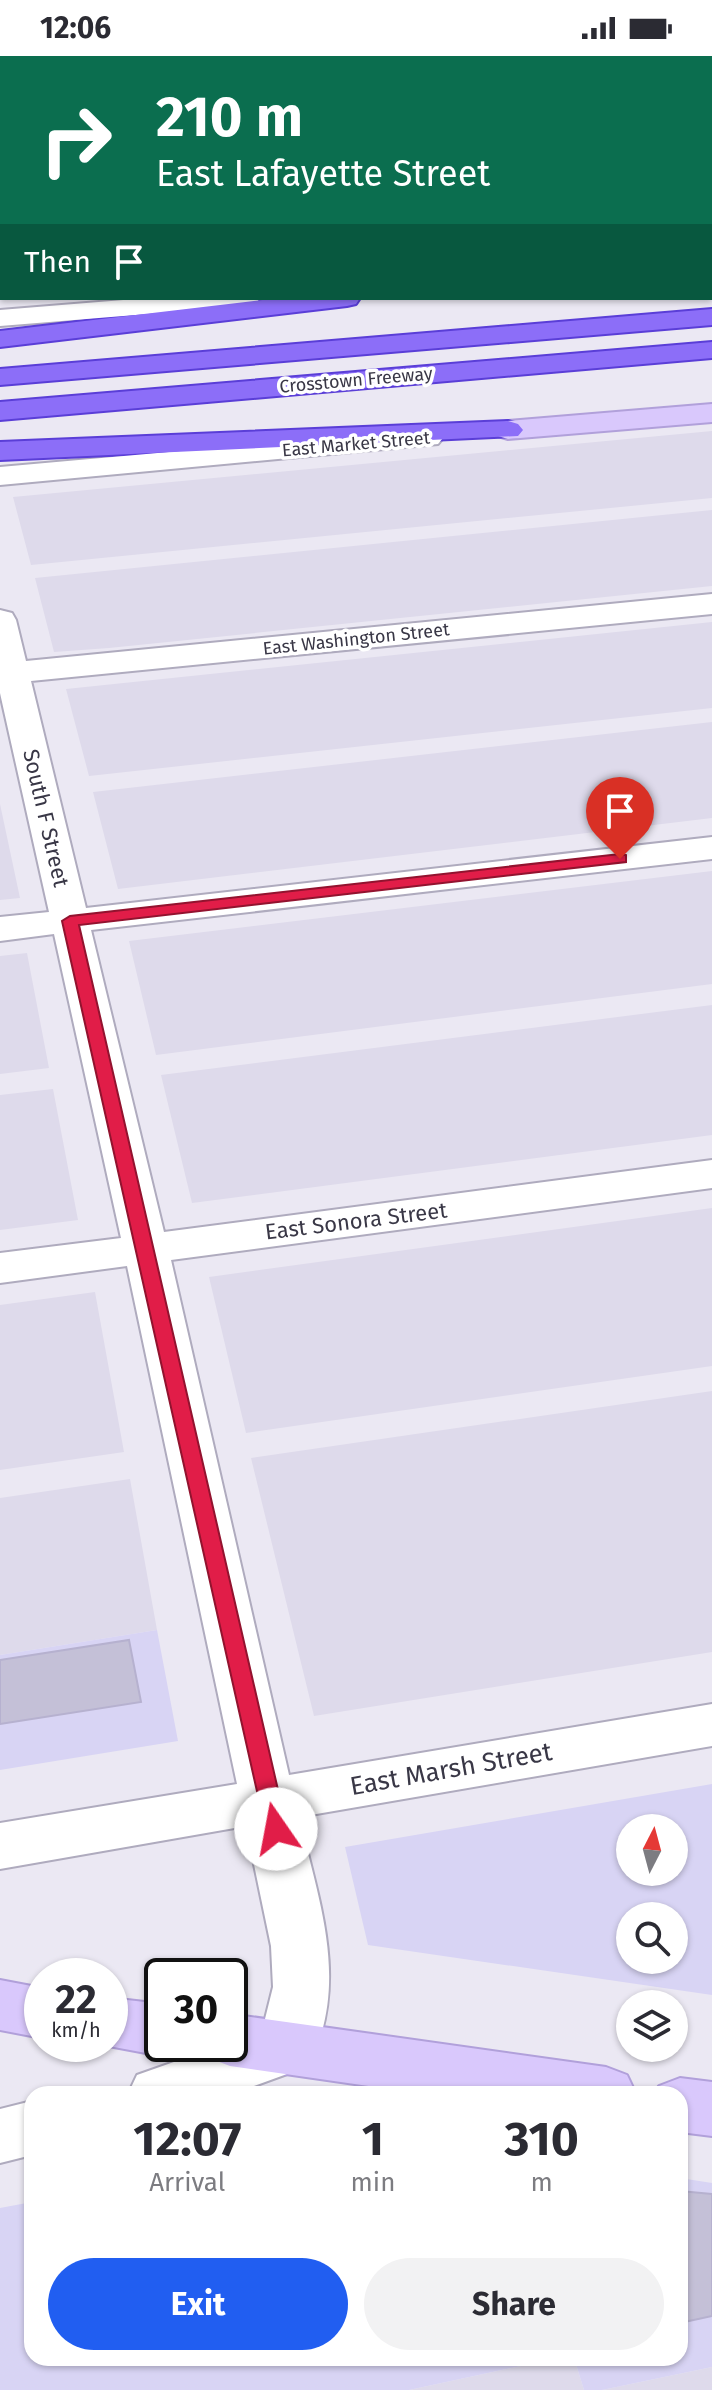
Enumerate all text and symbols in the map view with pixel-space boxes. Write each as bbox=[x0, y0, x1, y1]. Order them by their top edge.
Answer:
text: 12:06 bbox=[40, 10, 111, 46]
text: 210 m bbox=[156, 84, 303, 151]
icon: right bbox=[24, 88, 128, 192]
text: East Lafayette Street bbox=[156, 152, 490, 196]
icon: arrive bbox=[107, 240, 151, 284]
text: Then bbox=[24, 244, 91, 280]
street label: Crosstown Freeway bbox=[279, 362, 434, 398]
street label: East Market Street bbox=[281, 427, 431, 461]
street label: East Washington Street bbox=[262, 618, 451, 660]
street label: South F Street bbox=[17, 746, 75, 890]
pin bbox=[586, 777, 654, 859]
icon: arrive bbox=[598, 789, 642, 833]
street label: East Sonora Street bbox=[263, 1196, 449, 1246]
street label: East Marsh Street bbox=[347, 1736, 555, 1802]
position arrow bbox=[234, 1787, 318, 1871]
north arrow bbox=[616, 1814, 688, 1886]
map controls bbox=[616, 1814, 688, 2062]
button: search bbox=[616, 1902, 688, 1974]
speed limit sign: 30 bbox=[144, 1958, 248, 2062]
text: 22 bbox=[55, 1976, 97, 2024]
button: layers bbox=[616, 1990, 688, 2062]
text: km/h bbox=[51, 2018, 101, 2042]
text: 12:07 bbox=[133, 2110, 241, 2168]
text: 1 bbox=[362, 2110, 384, 2168]
text: 310 bbox=[505, 2110, 579, 2168]
text: Arrival bbox=[149, 2167, 225, 2198]
text: min bbox=[351, 2167, 395, 2198]
text: m bbox=[531, 2167, 553, 2198]
button: Exit bbox=[48, 2258, 348, 2350]
button: Share bbox=[364, 2258, 664, 2350]

